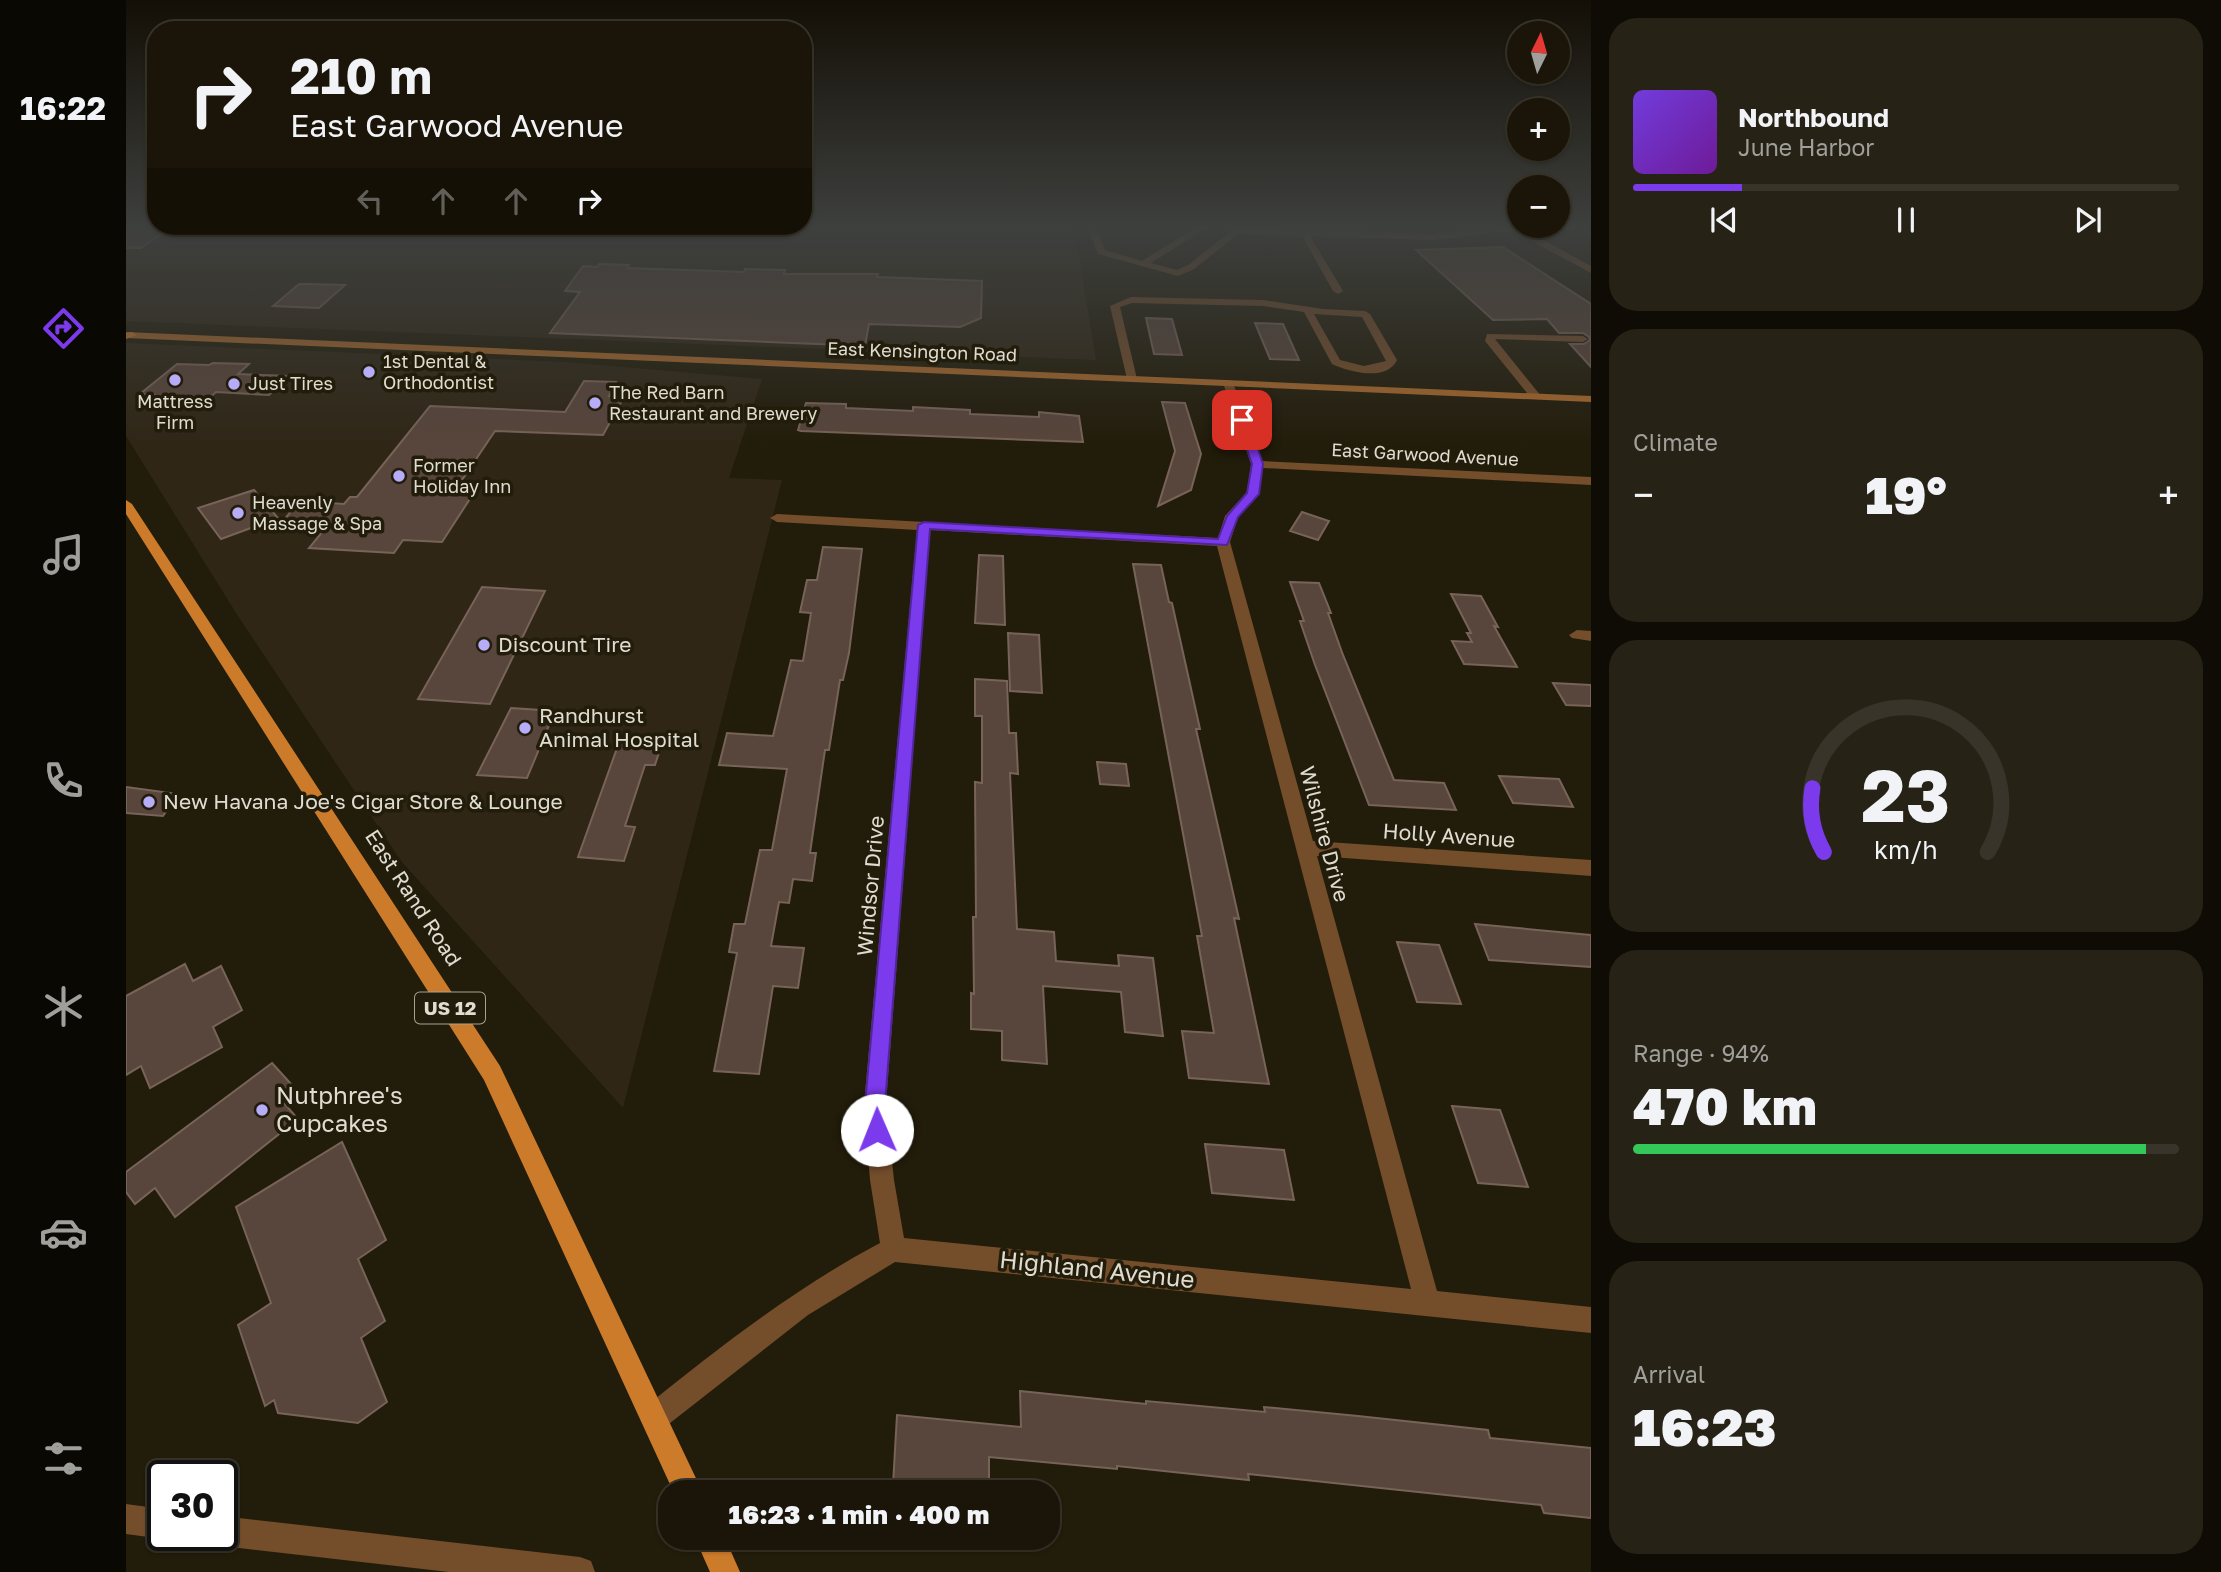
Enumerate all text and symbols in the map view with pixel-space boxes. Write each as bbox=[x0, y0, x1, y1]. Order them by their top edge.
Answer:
north arrow bbox=[1507, 21, 1570, 84]
map controls bbox=[1507, 21, 1570, 238]
text: 210 m bbox=[290, 46, 432, 105]
icon: right bbox=[175, 49, 266, 140]
text: 16:22 bbox=[20, 89, 106, 127]
button: + bbox=[1507, 98, 1570, 161]
text: Northbound bbox=[1738, 102, 1889, 133]
text: East Garwood Avenue bbox=[290, 106, 623, 144]
text: June Harbor bbox=[1738, 133, 1874, 161]
button: − bbox=[1507, 175, 1570, 238]
icon: left bbox=[351, 182, 389, 220]
icon: ahead bbox=[424, 182, 462, 220]
icon: ahead bbox=[497, 182, 535, 220]
icon: right bbox=[570, 182, 608, 220]
icon: previous bbox=[1705, 201, 1743, 239]
icon: pause bbox=[1887, 201, 1925, 239]
icon: next bbox=[2069, 201, 2107, 239]
icon: directions bbox=[39, 304, 88, 353]
street label: East Kensington Road bbox=[827, 337, 1017, 365]
place label: 1st Dental & Orthodontist bbox=[383, 350, 494, 393]
marker: 1st Dental & Orthodontist bbox=[361, 364, 377, 380]
marker: Mattress Firm bbox=[167, 372, 183, 388]
place label: Just Tires bbox=[248, 372, 333, 394]
marker: Just Tires bbox=[226, 376, 242, 392]
place label: The Red Barn Restaurant and Brewery bbox=[609, 381, 817, 424]
place label: Mattress Firm bbox=[137, 390, 213, 433]
pin bbox=[1212, 390, 1272, 450]
marker: The Red Barn Restaurant and Brewery bbox=[587, 395, 603, 411]
icon: arrive bbox=[1223, 401, 1261, 439]
text: Climate bbox=[1633, 428, 1718, 456]
street label: East Garwood Avenue bbox=[1331, 438, 1519, 470]
place label: Former Holiday Inn bbox=[413, 454, 511, 497]
text: 19° bbox=[1865, 463, 1947, 525]
marker: Former Holiday Inn bbox=[391, 468, 407, 484]
text: − bbox=[1633, 472, 1654, 517]
text: + bbox=[2158, 472, 2179, 517]
place label: Heavenly Massage & Spa bbox=[252, 491, 382, 534]
marker: Heavenly Massage & Spa bbox=[230, 505, 246, 521]
icon: music bbox=[39, 530, 88, 579]
place label: Discount Tire bbox=[498, 631, 631, 657]
marker: Discount Tire bbox=[476, 637, 492, 653]
place label: Randhurst Animal Hospital bbox=[539, 702, 699, 752]
marker: Randhurst Animal Hospital bbox=[517, 720, 533, 736]
text: 23 bbox=[1862, 751, 1950, 838]
icon: phone bbox=[39, 756, 88, 805]
street label: Wilshire Drive bbox=[1294, 763, 1356, 905]
place label: New Havana Joe's Cigar Store & Lounge bbox=[163, 788, 563, 814]
marker: New Havana Joe's Cigar Store & Lounge bbox=[141, 794, 157, 810]
street label: Windsor Drive bbox=[851, 815, 889, 957]
street label: Holly Avenue bbox=[1382, 817, 1516, 853]
street label: East Rand Road bbox=[360, 824, 468, 971]
text: km/h bbox=[1874, 834, 1938, 865]
icon: climate bbox=[39, 982, 88, 1031]
road number: US 12 bbox=[415, 992, 485, 1024]
text: Range · 94% bbox=[1633, 1039, 1769, 1067]
text: 470 km bbox=[1633, 1074, 1817, 1136]
place label: Nutphree's Cupcakes bbox=[276, 1080, 403, 1137]
position arrow bbox=[840, 1093, 914, 1167]
marker: Nutphree's Cupcakes bbox=[254, 1102, 270, 1118]
icon: car bbox=[39, 1208, 88, 1257]
street label: Highland Avenue bbox=[998, 1244, 1196, 1293]
text: Arrival bbox=[1633, 1360, 1705, 1388]
text: 16:23 bbox=[1633, 1395, 1776, 1457]
icon: filters bbox=[39, 1434, 88, 1483]
speed limit sign: 30 bbox=[147, 1460, 238, 1551]
text: 16:23 · 1 min · 400 m bbox=[729, 1499, 989, 1530]

